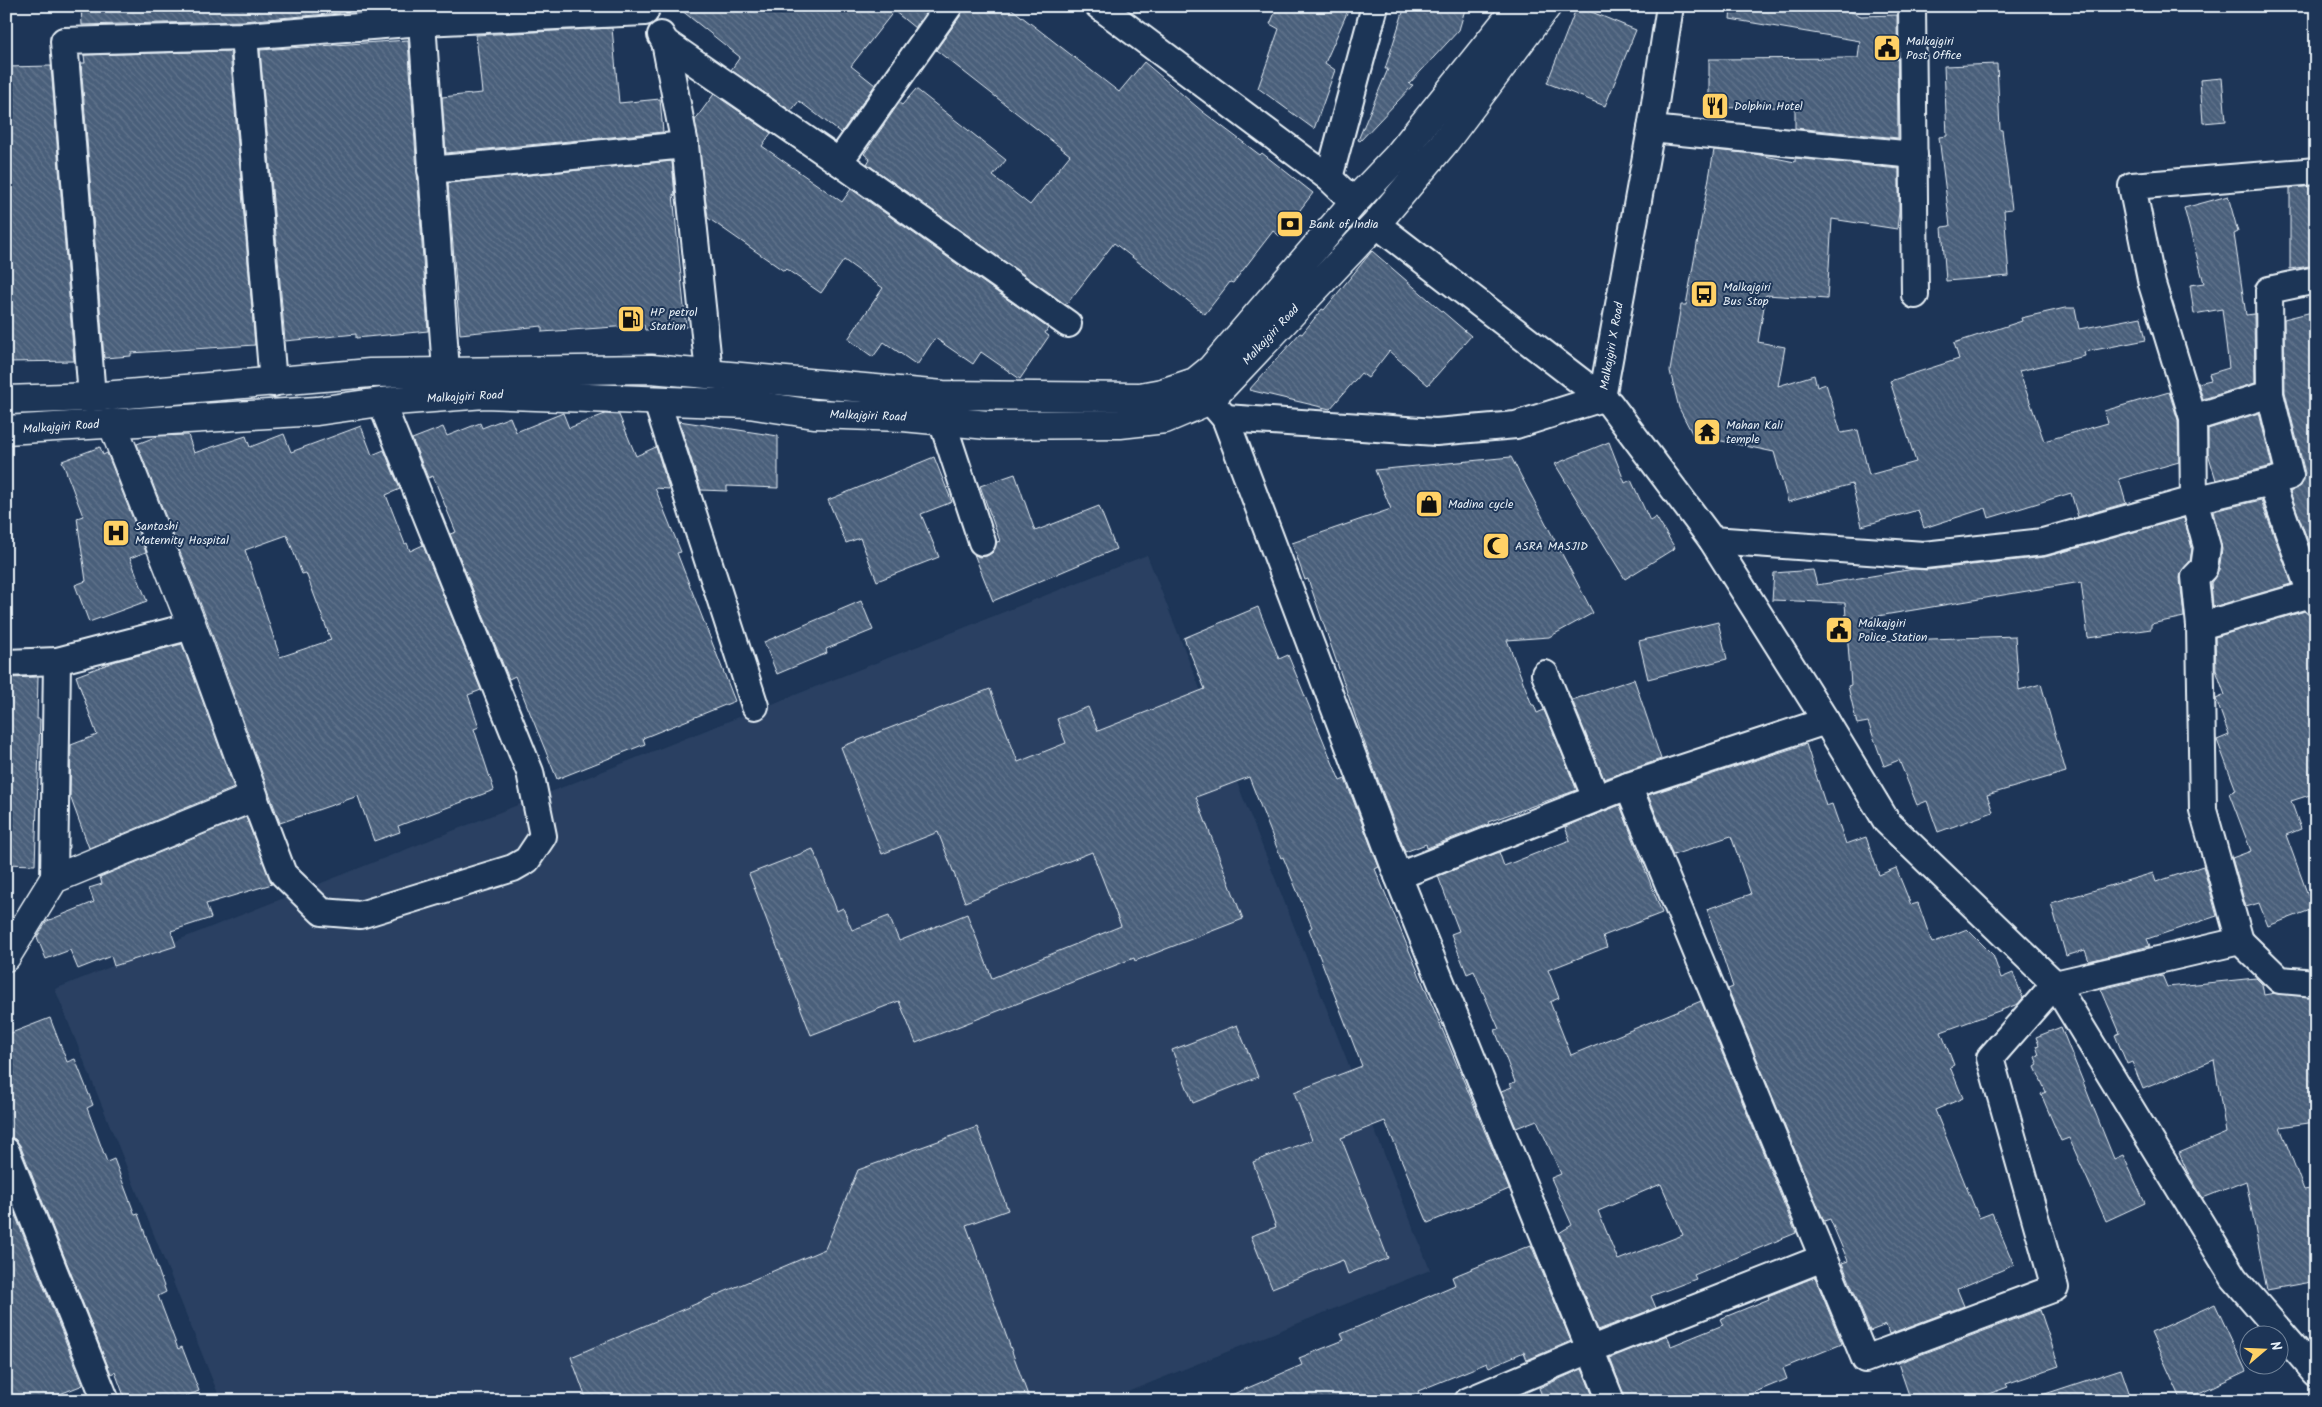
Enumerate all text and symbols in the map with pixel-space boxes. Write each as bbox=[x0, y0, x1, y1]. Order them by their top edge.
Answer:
place label: Malkajgiri Post Office bbox=[1906, 32, 1962, 65]
public building icon: Malkajgiri Post Office bbox=[1872, 33, 1902, 63]
restaurant icon: Dolphin Hotel bbox=[1700, 91, 1730, 121]
place label: Dolphin Hotel bbox=[1734, 97, 1803, 116]
bank icon: Bank of India bbox=[1275, 209, 1305, 239]
place label: Bank of India bbox=[1309, 215, 1379, 234]
place label: Malkajgiri Bus Stop bbox=[1723, 278, 1772, 311]
bus stop icon: Malkajgiri Bus Stop bbox=[1689, 279, 1719, 309]
street label: Malkajgiri Road bbox=[1238, 300, 1305, 369]
street label: Malkajgiri X Road bbox=[1595, 300, 1629, 391]
place label: HP petrol Station bbox=[650, 303, 698, 336]
fuel station icon: HP petrol Station bbox=[616, 304, 646, 334]
street label: Malkajgiri Road bbox=[426, 385, 505, 408]
street label: Malkajgiri Road bbox=[829, 405, 908, 427]
street label: Malkajgiri Road bbox=[22, 415, 101, 439]
place label: Mahan Kali temple bbox=[1726, 416, 1784, 449]
temple icon: Mahan Kali temple bbox=[1692, 417, 1722, 447]
shop icon: Madina cycle bbox=[1414, 489, 1444, 519]
place label: Madina cycle bbox=[1448, 495, 1514, 514]
place label: Santoshi Maternity Hospital bbox=[135, 517, 229, 550]
hospital icon: Santoshi Maternity Hospital bbox=[101, 518, 131, 548]
mosque icon: ASRA MASJID bbox=[1481, 531, 1511, 561]
place label: ASRA MASJID bbox=[1515, 537, 1588, 556]
place label: Malkajgiri Police Station bbox=[1858, 614, 1927, 647]
public building icon: Malkajgiri Police Station bbox=[1824, 615, 1854, 645]
north arrow bbox=[2240, 1324, 2290, 1374]
text: N bbox=[2264, 1338, 2287, 1354]

